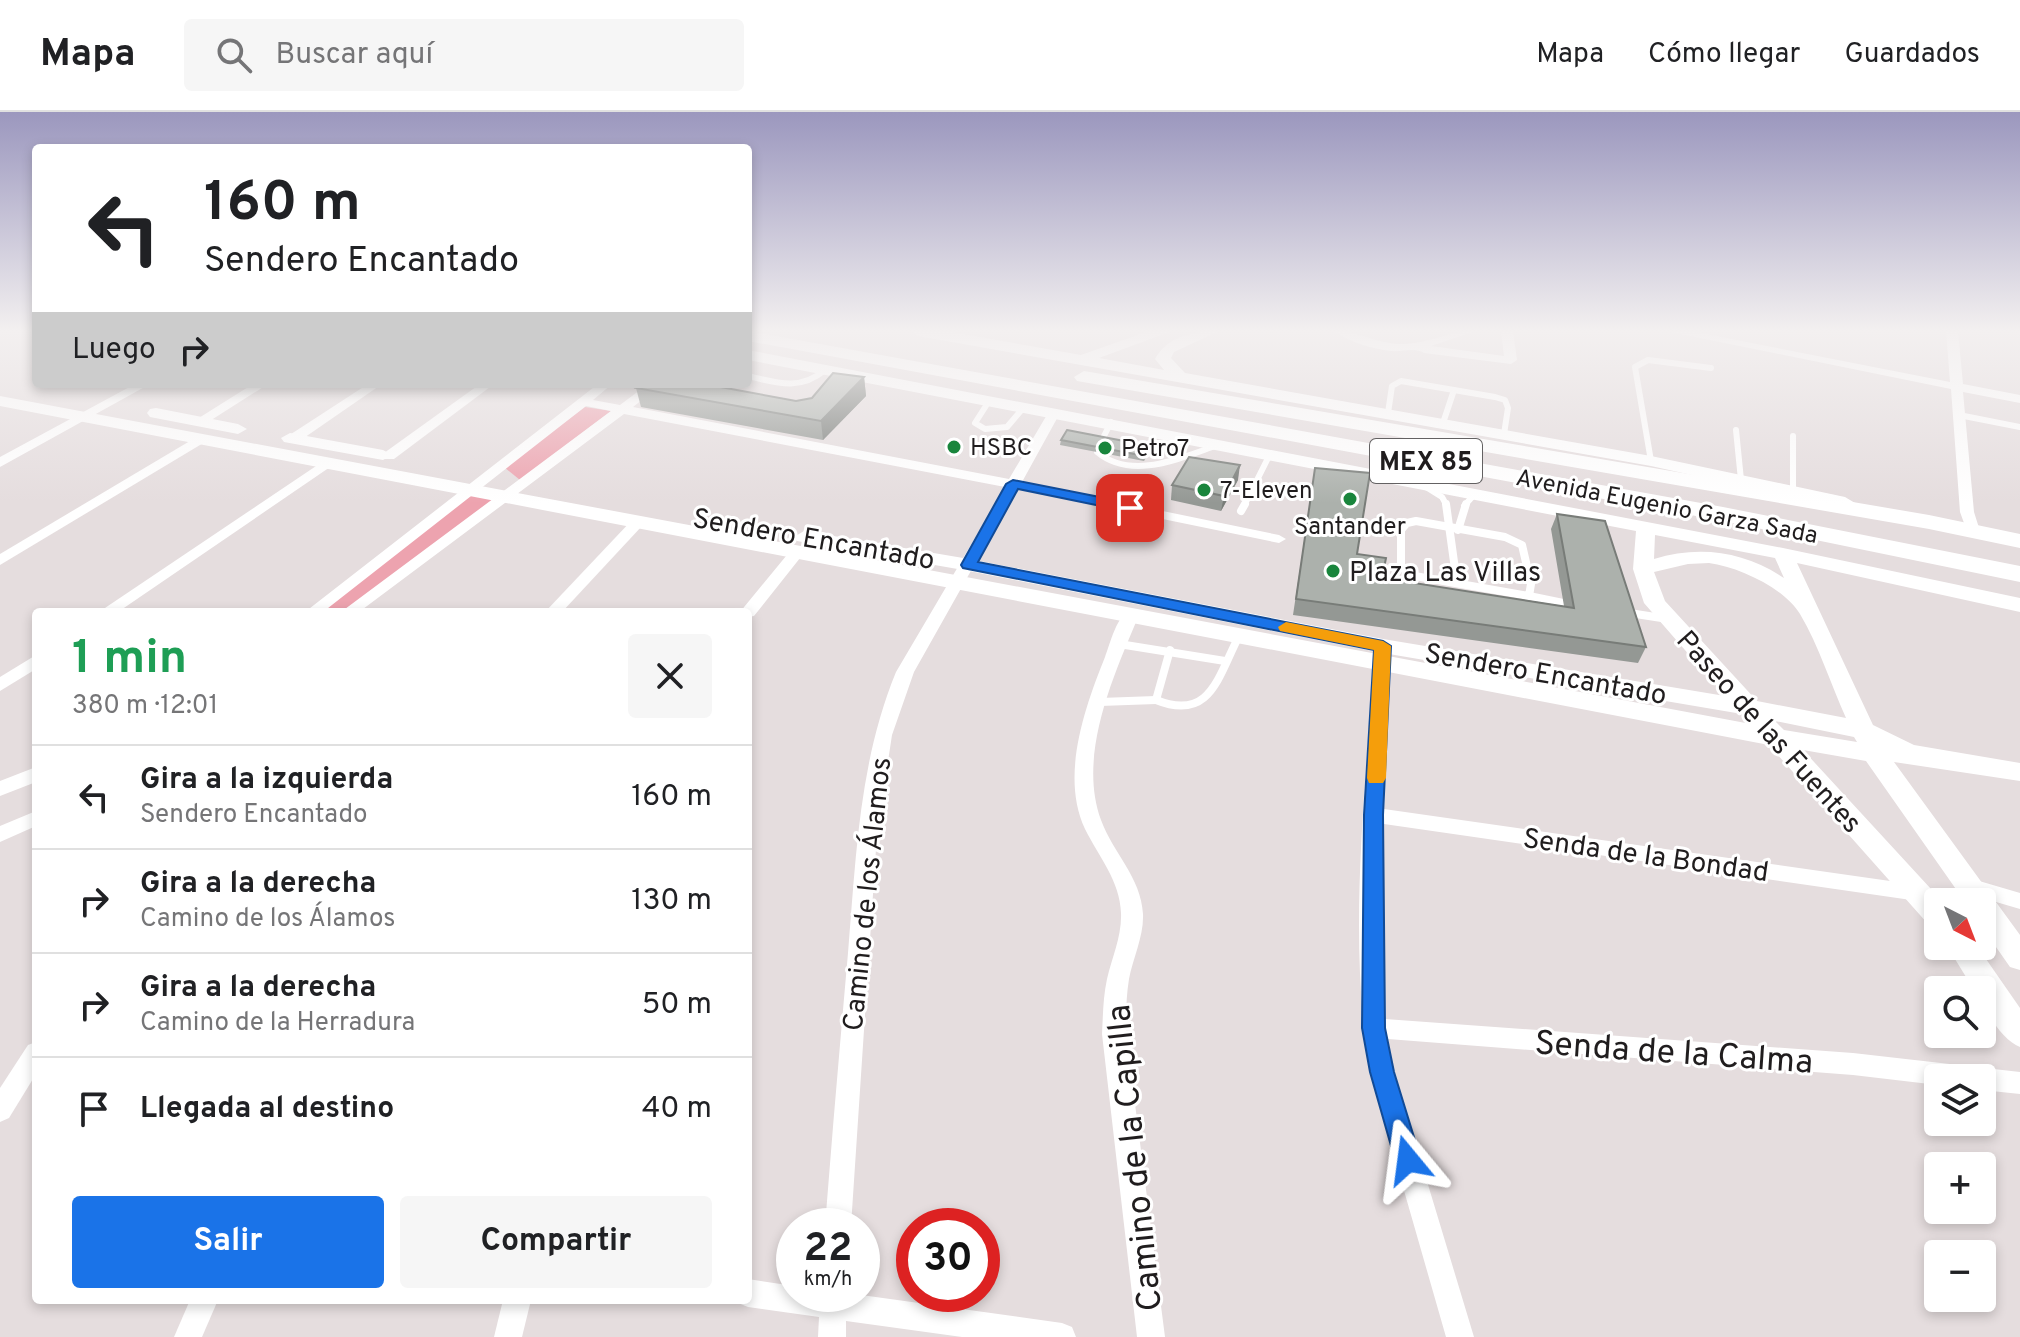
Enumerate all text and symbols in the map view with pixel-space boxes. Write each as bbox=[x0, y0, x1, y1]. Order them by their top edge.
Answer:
search box bbox=[184, 19, 744, 91]
text: Mapa bbox=[40, 31, 136, 80]
icon: search bbox=[212, 33, 256, 77]
text: Buscar aquí bbox=[276, 37, 433, 74]
text: Mapa bbox=[1536, 37, 1604, 73]
text: Cómo llegar bbox=[1648, 37, 1800, 73]
text: Guardados bbox=[1844, 37, 1980, 73]
text: 160 m bbox=[204, 170, 361, 240]
icon: left bbox=[72, 176, 176, 280]
text: Sendero Encantado bbox=[204, 239, 519, 285]
icon: right bbox=[172, 328, 216, 372]
text: Luego bbox=[72, 332, 156, 369]
place label: HSBC bbox=[970, 434, 1032, 464]
place label: Petro7 bbox=[1121, 435, 1189, 465]
marker: HSBC bbox=[945, 438, 963, 456]
marker: Petro7 bbox=[1096, 439, 1114, 457]
road number: MEX 85 bbox=[1370, 439, 1482, 483]
street label: Avenida Eugenio Garza Sada bbox=[1513, 464, 1820, 552]
pin bbox=[1096, 474, 1164, 542]
place label: 7-Eleven bbox=[1220, 477, 1313, 507]
marker: 7-Eleven bbox=[1195, 481, 1213, 499]
icon: arrive bbox=[1108, 486, 1152, 530]
marker: Santander bbox=[1341, 490, 1359, 508]
street label: Sendero Encantado bbox=[690, 502, 937, 580]
place label: Santander bbox=[1294, 513, 1406, 543]
place label: Plaza Las Villas bbox=[1349, 556, 1541, 592]
marker: Plaza Las Villas bbox=[1324, 562, 1342, 580]
street label: Paseo de las Fuentes bbox=[1667, 624, 1868, 842]
text: 1 min bbox=[72, 630, 187, 690]
button: close bbox=[628, 634, 712, 718]
street label: Sendero Encantado bbox=[1422, 637, 1669, 715]
text: 380 m · 12:01 bbox=[72, 690, 218, 723]
street label: Camino de los Álamos bbox=[835, 755, 901, 1033]
text: Gira a la izquierda bbox=[140, 762, 393, 799]
icon: left bbox=[72, 775, 116, 819]
text: 160 m bbox=[631, 779, 712, 816]
text: Sendero Encantado bbox=[140, 799, 368, 832]
street label: Senda de la Bondad bbox=[1520, 822, 1771, 892]
text: Gira a la derecha bbox=[140, 866, 376, 903]
icon: right bbox=[72, 879, 116, 923]
text: 130 m bbox=[631, 883, 712, 920]
north arrow bbox=[1924, 888, 1996, 960]
map controls bbox=[1924, 888, 1996, 1312]
text: Camino de los Álamos bbox=[140, 903, 395, 936]
text: Gira a la derecha bbox=[140, 970, 376, 1007]
button: search bbox=[1924, 976, 1996, 1048]
icon: right bbox=[72, 983, 116, 1027]
text: 50 m bbox=[642, 987, 712, 1024]
street label: Camino de la Capilla bbox=[1099, 1002, 1174, 1313]
text: Camino de la Herradura bbox=[140, 1007, 415, 1040]
street label: Senda de la Calma bbox=[1533, 1023, 1814, 1086]
button: layers bbox=[1924, 1064, 1996, 1136]
icon: arrive bbox=[72, 1087, 116, 1131]
text: Llegada al destino bbox=[140, 1091, 394, 1128]
text: 40 m bbox=[642, 1091, 712, 1128]
position arrow bbox=[1366, 1118, 1450, 1202]
button: + bbox=[1924, 1152, 1996, 1224]
button: Salir bbox=[72, 1196, 384, 1288]
button: Compartir bbox=[400, 1196, 712, 1288]
speed limit sign: 30 bbox=[896, 1208, 1000, 1312]
text: 22 bbox=[804, 1225, 852, 1275]
button: − bbox=[1924, 1240, 1996, 1312]
text: km/h bbox=[804, 1267, 852, 1293]

